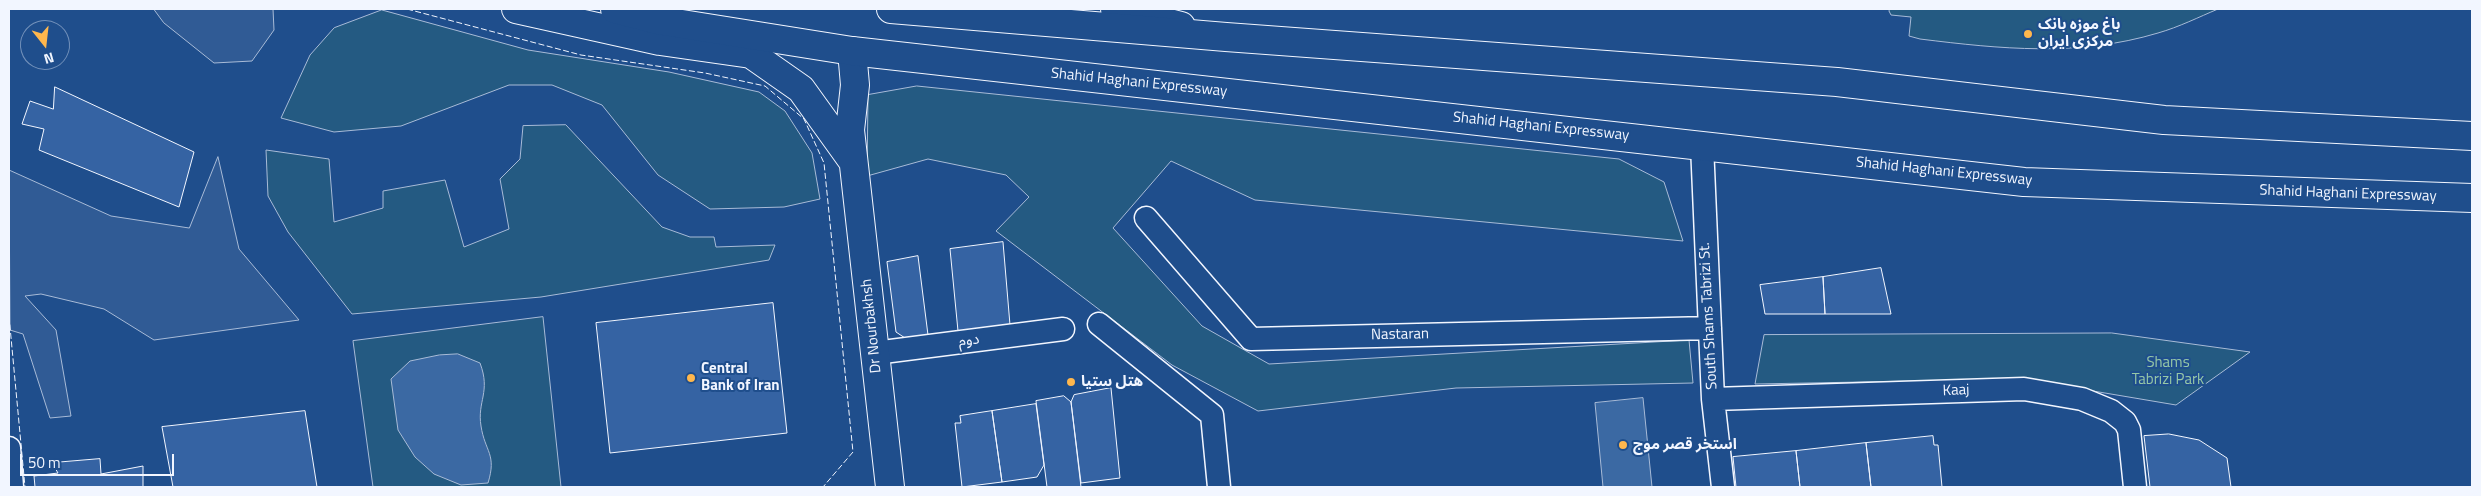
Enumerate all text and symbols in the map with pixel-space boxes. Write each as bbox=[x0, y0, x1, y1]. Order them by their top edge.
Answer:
place label: باغ موزه بانک مرکزی ایران bbox=[2038, 16, 2120, 51]
north arrow bbox=[20, 20, 70, 70]
marker: باغ موزه بانک مرکزی ایران bbox=[2022, 28, 2034, 40]
text: N bbox=[41, 48, 57, 70]
street label: Shahid Haghani Expressway bbox=[1050, 65, 1228, 101]
street label: Shahid Haghani Expressway bbox=[1452, 109, 1630, 145]
street label: Shahid Haghani Expressway bbox=[1855, 154, 2033, 190]
street label: Shahid Haghani Expressway bbox=[2259, 182, 2437, 206]
street label: South Shams Tabrizi St. bbox=[1696, 242, 1722, 390]
street label: Dr Nourbakhsh bbox=[858, 278, 886, 374]
street label: Nastaran bbox=[1371, 325, 1429, 345]
street label: دوم bbox=[957, 331, 981, 351]
park label: Shams Tabrizi Park bbox=[2132, 354, 2204, 389]
place label: Central Bank of Iran bbox=[701, 360, 780, 395]
marker: Central Bank of Iran bbox=[685, 372, 697, 384]
place label: هتل ستیا bbox=[1081, 373, 1143, 391]
marker: هتل ستیا bbox=[1065, 376, 1077, 388]
street label: Kaaj bbox=[1942, 382, 1970, 400]
place label: استخر قصر موج bbox=[1633, 436, 1737, 454]
marker: استخر قصر موج bbox=[1617, 439, 1629, 451]
scale bar bbox=[22, 444, 176, 476]
text: 50 m bbox=[28, 451, 61, 474]

